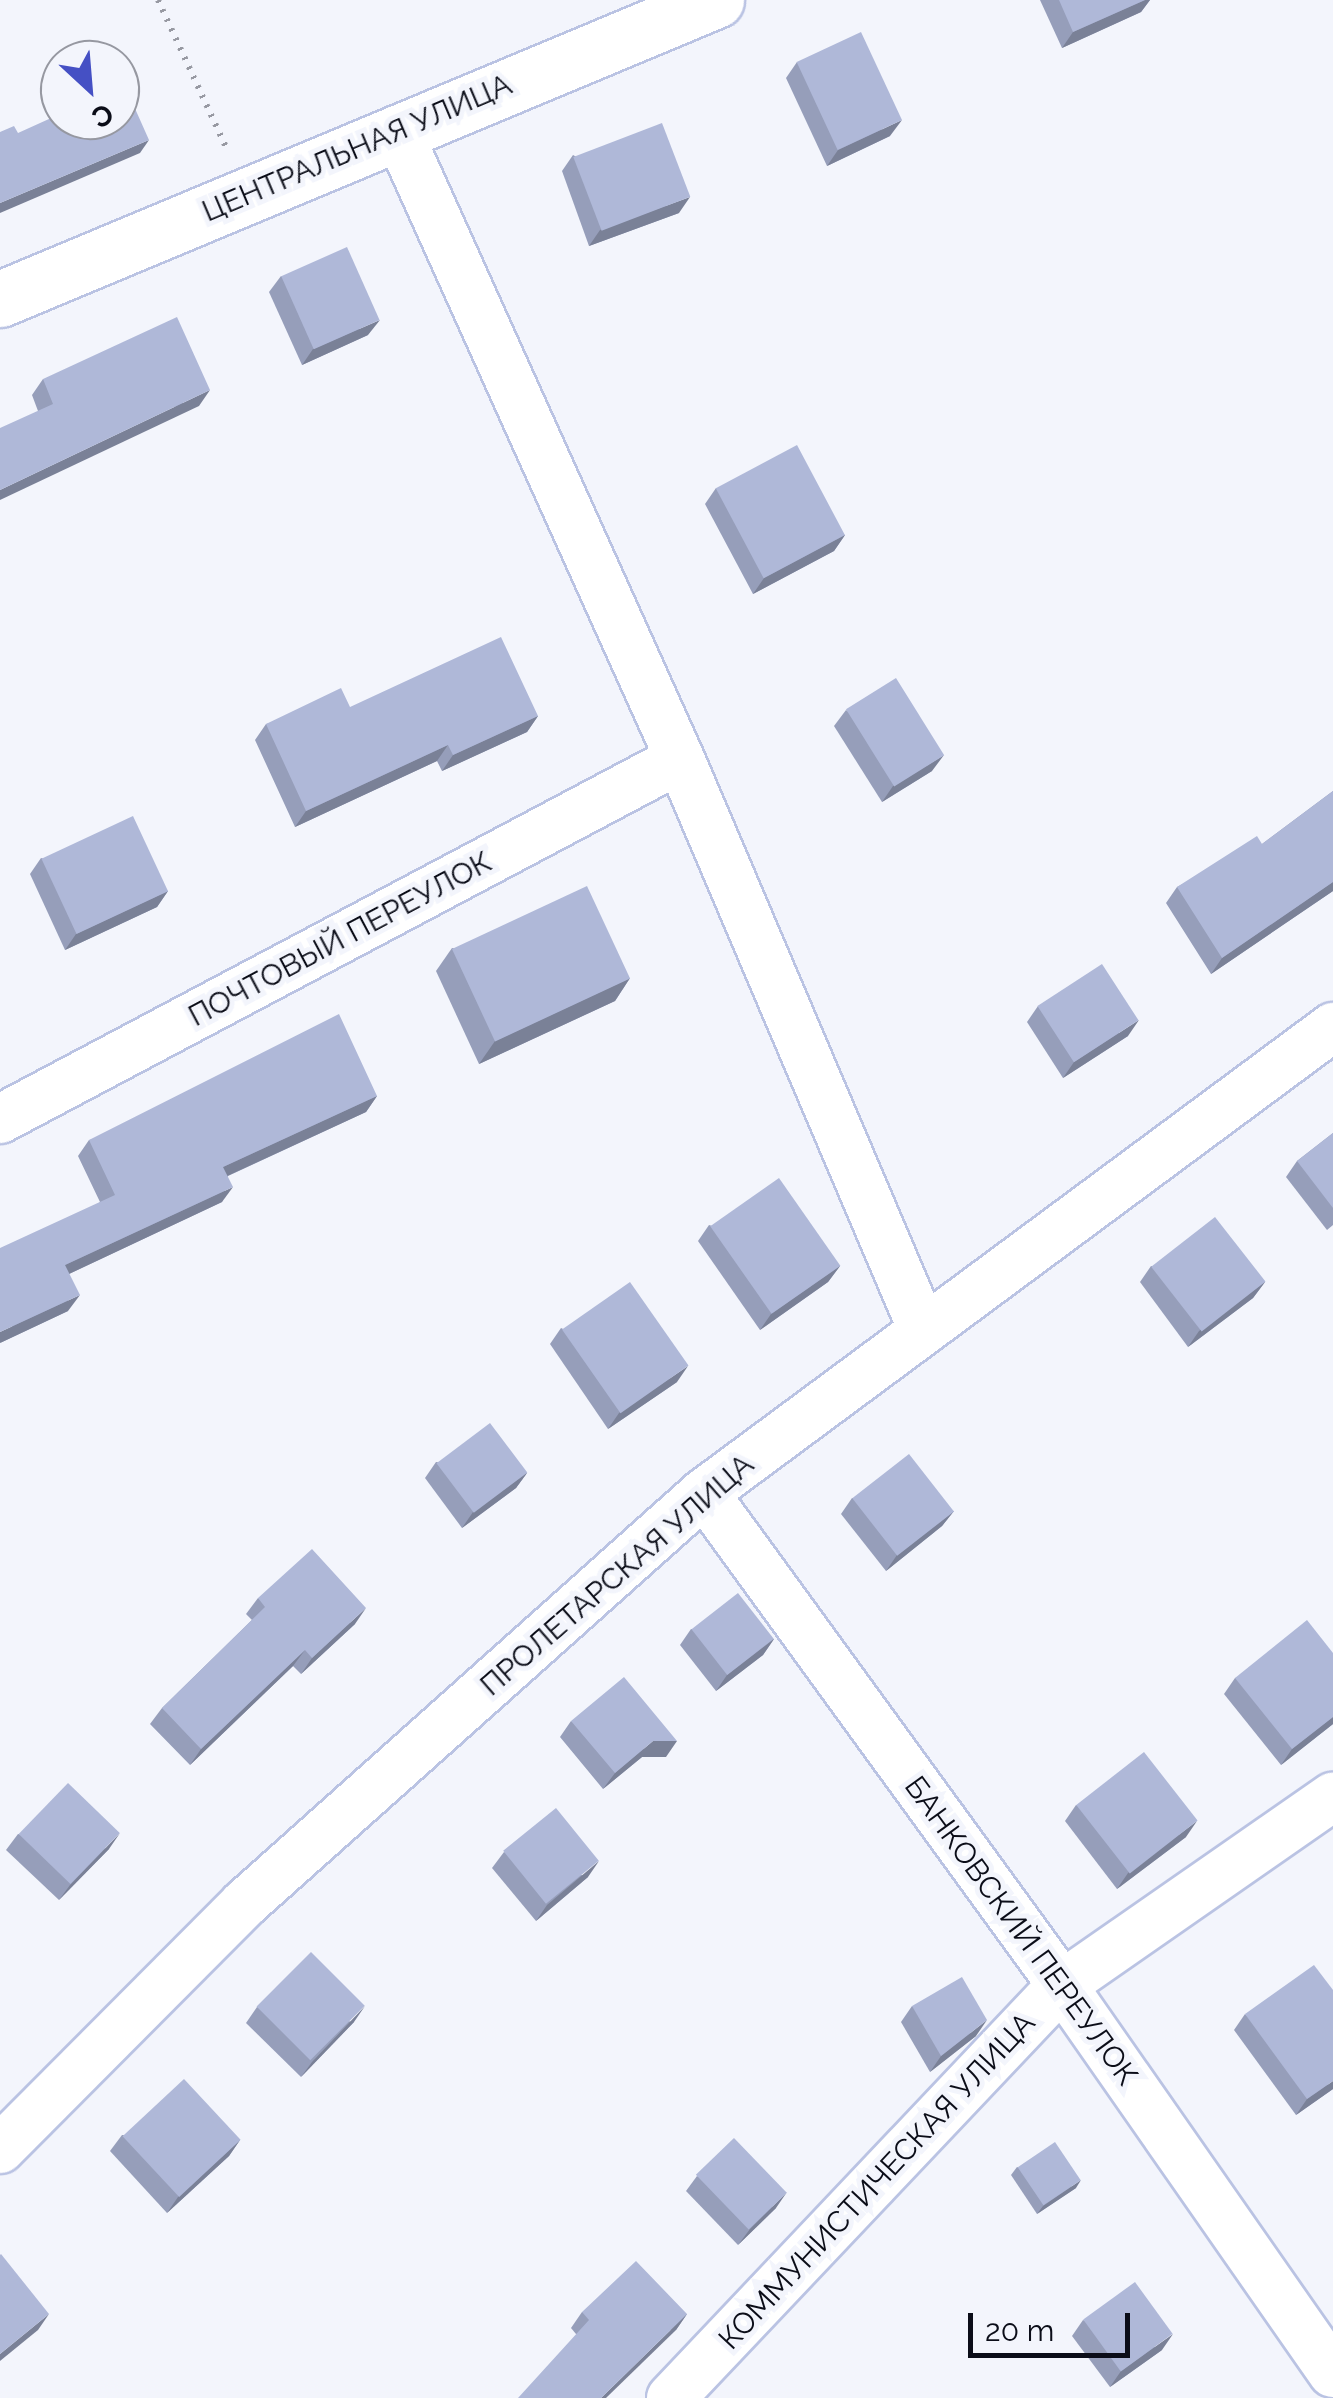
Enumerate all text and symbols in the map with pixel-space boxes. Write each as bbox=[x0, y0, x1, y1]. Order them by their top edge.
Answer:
north arrow bbox=[40, 40, 140, 140]
street label: ЦЕНТРАЛЬНАЯ УЛИЦА bbox=[197, 66, 517, 230]
text: С bbox=[87, 97, 118, 135]
street label: ПОЧТОВЫЙ ПЕРЕУЛОК bbox=[182, 844, 498, 1034]
street label: ПРОЛЕТАРСКАЯ УЛИЦА bbox=[473, 1447, 761, 1703]
street label: БАНКОВСКИЙ ПЕРЕУЛОК bbox=[897, 1769, 1145, 2093]
street label: КОММУНИСТИЧЕСКАЯ УЛИЦА bbox=[711, 2005, 1043, 2357]
scale bar bbox=[973, 2293, 1136, 2355]
text: 20 m bbox=[985, 2313, 1054, 2348]

